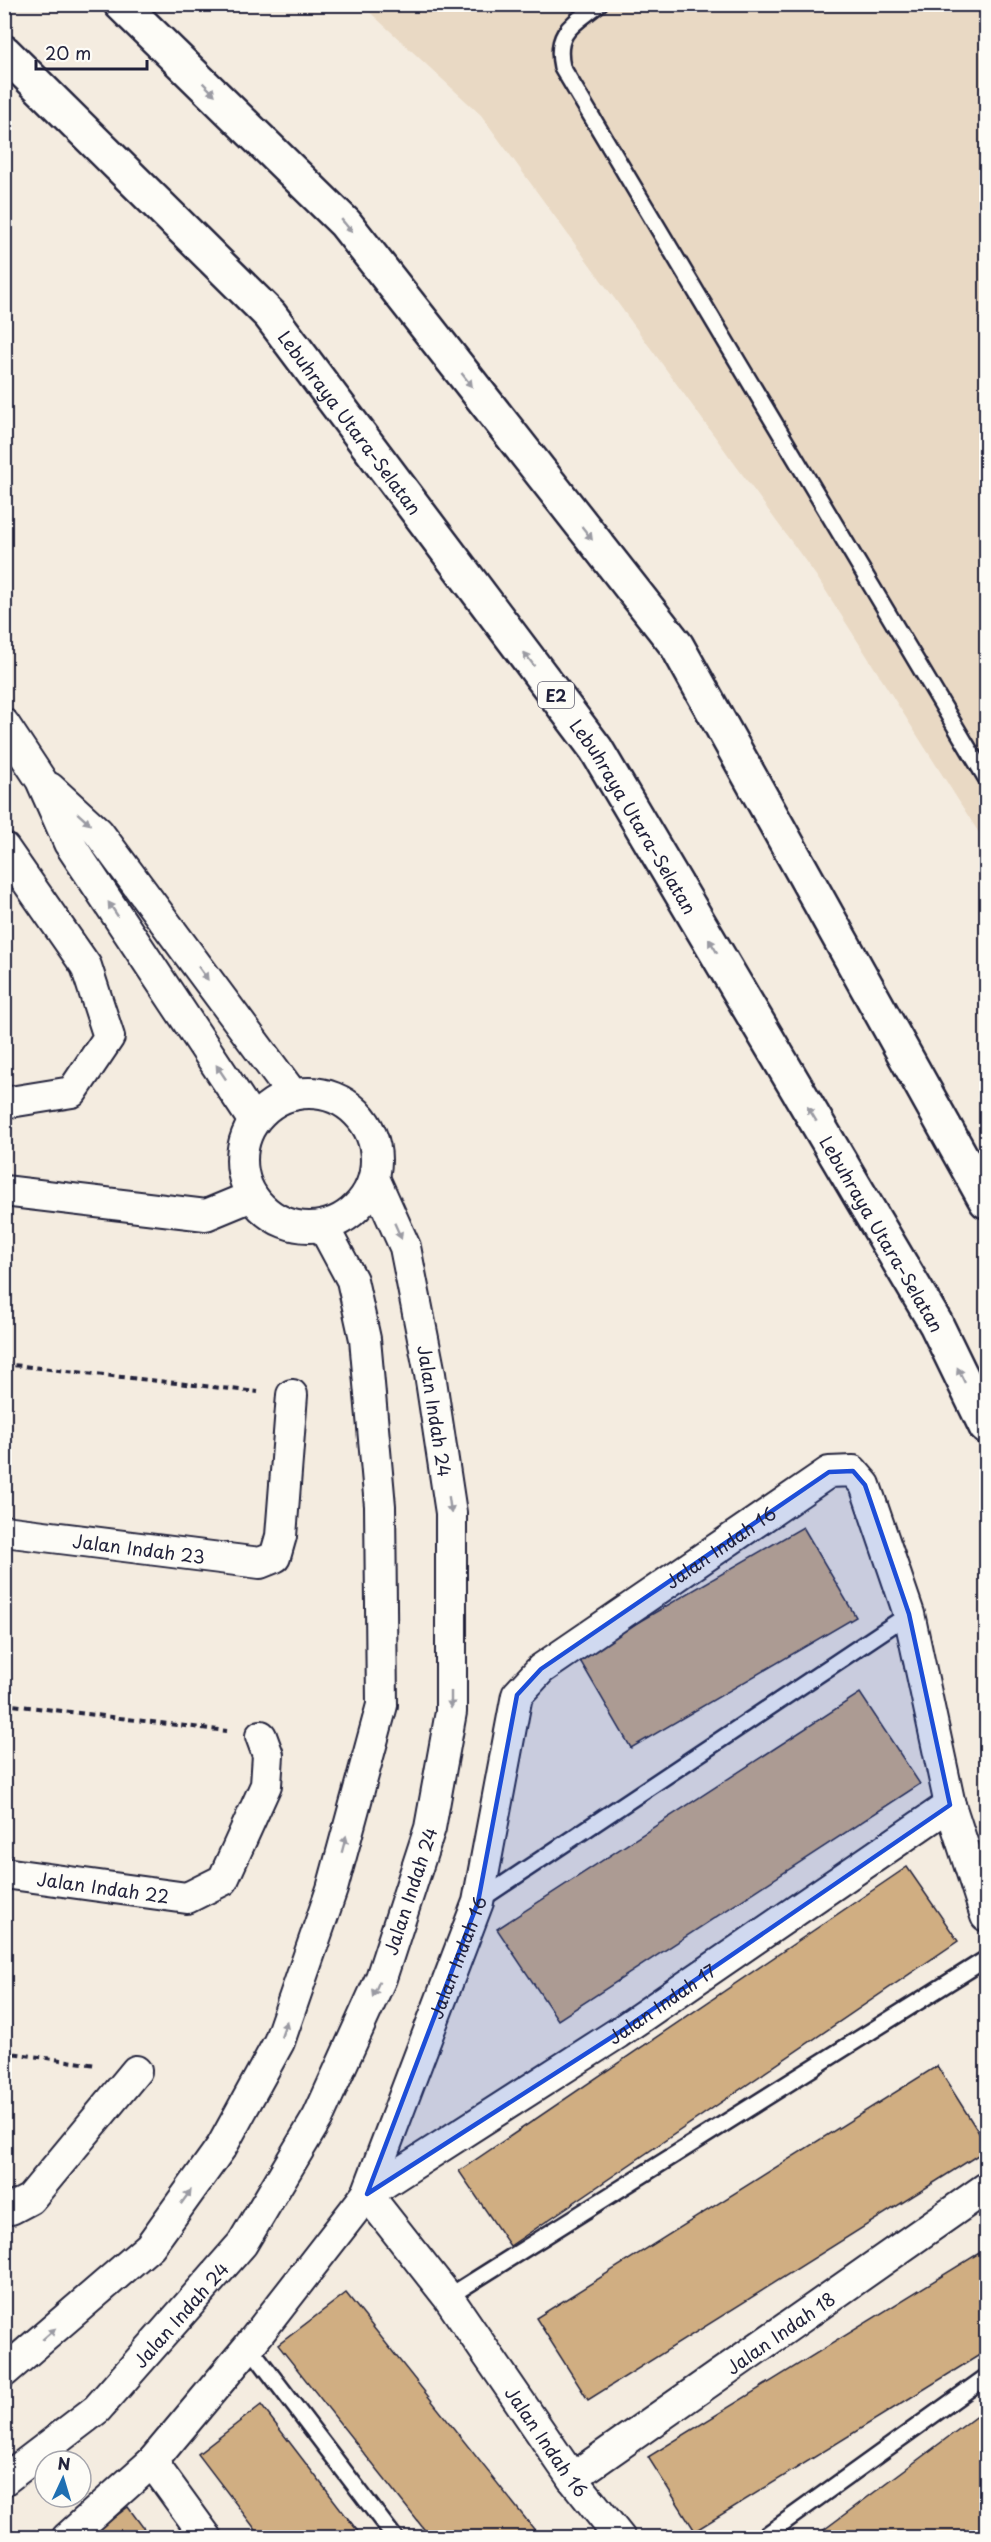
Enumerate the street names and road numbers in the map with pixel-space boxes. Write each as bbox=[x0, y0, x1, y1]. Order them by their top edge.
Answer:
street label: Lebuhraya Utara–Selatan bbox=[272, 324, 429, 520]
road number: E2 bbox=[538, 682, 574, 708]
street label: Lebuhraya Utara–Selatan bbox=[564, 713, 704, 919]
street label: Lebuhraya Utara–Selatan bbox=[814, 1130, 951, 1337]
street label: Jalan Indah 24 bbox=[411, 1343, 459, 1479]
street label: Jalan Indah 16 bbox=[659, 1499, 781, 1594]
street label: Jalan Indah 23 bbox=[71, 1526, 207, 1570]
street label: Jalan Indah 24 bbox=[376, 1823, 443, 1958]
street label: Jalan Indah 22 bbox=[35, 1864, 171, 1909]
street label: Jalan Indah 16 bbox=[421, 1892, 493, 2022]
street label: Jalan Indah 17 bbox=[602, 1956, 721, 2050]
street label: Jalan Indah 24 bbox=[126, 2255, 234, 2373]
street label: Jalan Indah 18 bbox=[720, 2284, 840, 2380]
street label: Jalan Indah 16 bbox=[499, 2380, 595, 2502]

